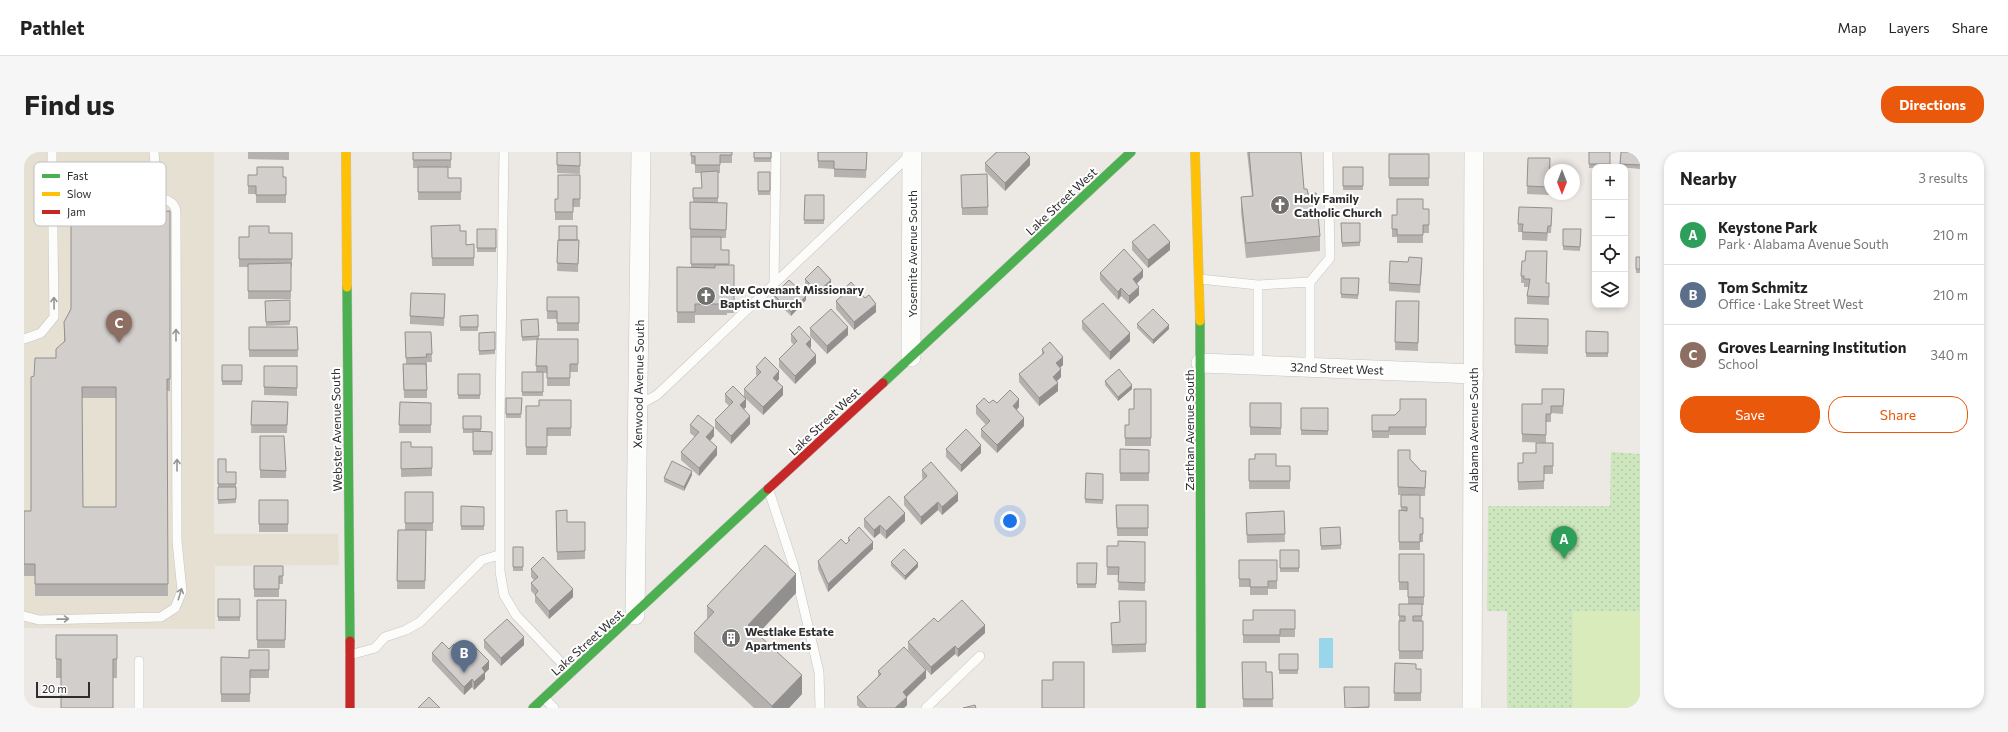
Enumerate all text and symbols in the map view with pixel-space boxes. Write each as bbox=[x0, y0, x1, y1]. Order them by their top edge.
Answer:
text: Pathlet bbox=[20, 16, 85, 39]
text: Map bbox=[1838, 19, 1866, 36]
text: Layers bbox=[1888, 19, 1930, 36]
text: Share bbox=[1952, 19, 1988, 36]
button: Directions bbox=[1881, 86, 1984, 123]
text: Find us bbox=[24, 87, 115, 121]
legend bbox=[34, 162, 166, 226]
street label: Lake Street West bbox=[1022, 164, 1100, 238]
north arrow bbox=[1544, 164, 1580, 200]
map controls bbox=[1592, 164, 1628, 308]
button: + bbox=[1592, 164, 1628, 200]
text: Nearby bbox=[1680, 168, 1737, 189]
text: Fast bbox=[67, 169, 89, 182]
text: 3 results bbox=[1919, 170, 1968, 186]
text: Slow bbox=[67, 187, 92, 200]
street label: Yosemite Avenue South bbox=[905, 190, 919, 318]
place label: Holy Family Catholic Church bbox=[1294, 191, 1382, 219]
church icon: Holy Family Catholic Church bbox=[1269, 194, 1291, 216]
button: − bbox=[1592, 200, 1628, 236]
text: Jam bbox=[67, 205, 86, 219]
text: Keystone Park bbox=[1718, 218, 1818, 236]
text: A bbox=[1688, 227, 1698, 243]
text: 210 m bbox=[1933, 227, 1968, 243]
button: locate bbox=[1592, 236, 1628, 272]
text: Park · Alabama Avenue South bbox=[1718, 236, 1889, 252]
button: layers bbox=[1592, 272, 1628, 308]
text: Tom Schmitz bbox=[1718, 278, 1808, 296]
place label: New Covenant Missionary Baptist Church bbox=[720, 282, 864, 310]
church icon: New Covenant Missionary Baptist Church bbox=[695, 285, 717, 307]
text: B bbox=[1689, 287, 1697, 303]
text: 210 m bbox=[1933, 287, 1968, 303]
text: Office · Lake Street West bbox=[1718, 296, 1863, 312]
one-way arrow bbox=[50, 297, 58, 310]
pin: C bbox=[106, 310, 132, 343]
street label: Xenwood Avenue South bbox=[630, 320, 646, 448]
one-way arrow bbox=[172, 329, 180, 342]
text: Groves Learning Institution bbox=[1718, 338, 1906, 356]
text: C bbox=[1689, 347, 1697, 363]
text: 340 m bbox=[1930, 347, 1968, 363]
text: School bbox=[1718, 356, 1758, 372]
street label: 32nd Street West bbox=[1290, 359, 1384, 377]
street label: Alabama Avenue South bbox=[1466, 367, 1480, 493]
street label: Webster Avenue South bbox=[328, 368, 344, 492]
street label: Zarthan Avenue South bbox=[1182, 369, 1196, 491]
street label: Lake Street West bbox=[785, 384, 863, 458]
button: Save bbox=[1680, 396, 1820, 433]
button: Share bbox=[1828, 396, 1968, 433]
one-way arrow bbox=[173, 459, 181, 472]
your location bbox=[1000, 511, 1020, 531]
pin: A bbox=[1551, 526, 1577, 559]
one-way arrow bbox=[177, 588, 184, 601]
street label: Lake Street West bbox=[548, 606, 626, 678]
one-way arrow bbox=[56, 615, 69, 623]
place label: Westlake Estate Apartments bbox=[745, 624, 834, 652]
building icon: Westlake Estate Apartments bbox=[720, 627, 742, 649]
pin: B bbox=[451, 640, 477, 673]
scale bar bbox=[36, 680, 90, 699]
text: 20 m bbox=[42, 682, 67, 695]

